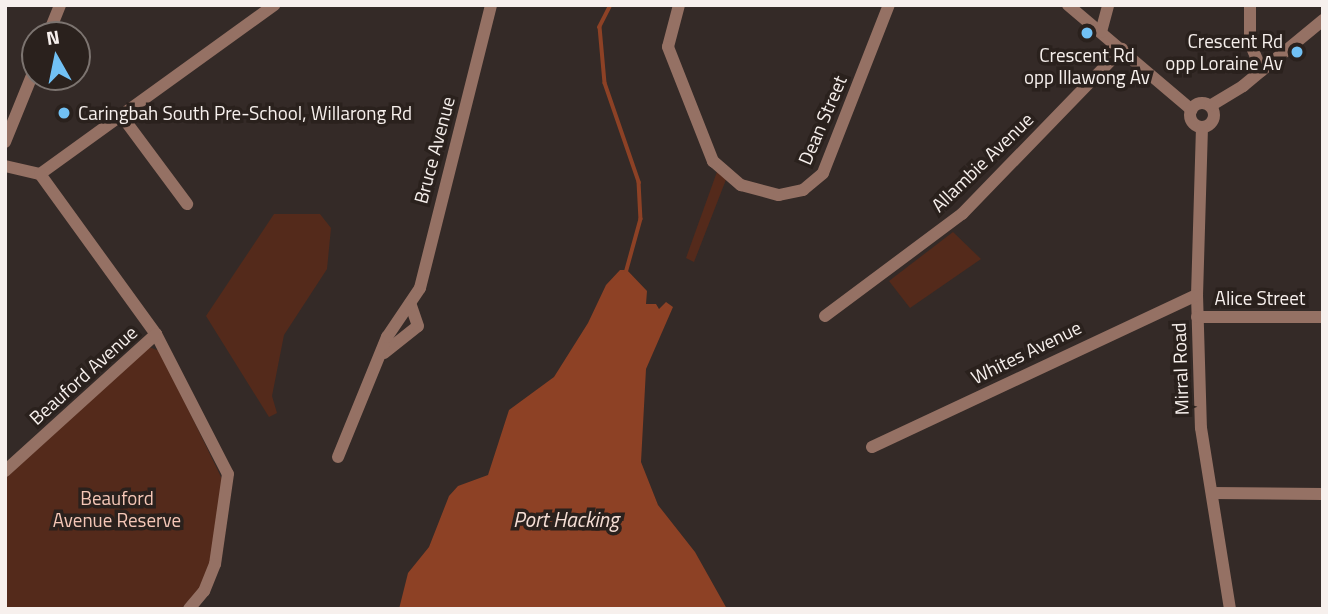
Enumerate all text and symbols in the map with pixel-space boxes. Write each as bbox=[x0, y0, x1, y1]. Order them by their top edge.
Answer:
north arrow bbox=[21, 21, 91, 91]
text: N bbox=[44, 21, 62, 52]
marker: Crescent Rd opp Illawong Av bbox=[1079, 25, 1095, 41]
place label: Crescent Rd opp Loraine Av bbox=[1165, 30, 1283, 74]
place label: Crescent Rd opp Illawong Av bbox=[1024, 44, 1150, 88]
marker: Crescent Rd opp Loraine Av bbox=[1289, 44, 1305, 60]
street label: Dean Street bbox=[793, 72, 851, 168]
street label: Bruce Avenue bbox=[409, 94, 459, 206]
place label: Caringbah South Pre-School, Willarong Rd bbox=[78, 102, 412, 124]
marker: Caringbah South Pre-School, Willarong Rd bbox=[56, 105, 72, 121]
street label: Allambie Avenue bbox=[926, 108, 1038, 216]
street label: Alice Street bbox=[1215, 287, 1305, 309]
street label: Whites Avenue bbox=[967, 315, 1085, 389]
street label: Beauford Avenue bbox=[24, 321, 142, 429]
street label: Mirral Road bbox=[1167, 322, 1193, 416]
park label: Beauford Avenue Reserve bbox=[53, 487, 181, 531]
water label: Port Hacking bbox=[513, 506, 619, 532]

